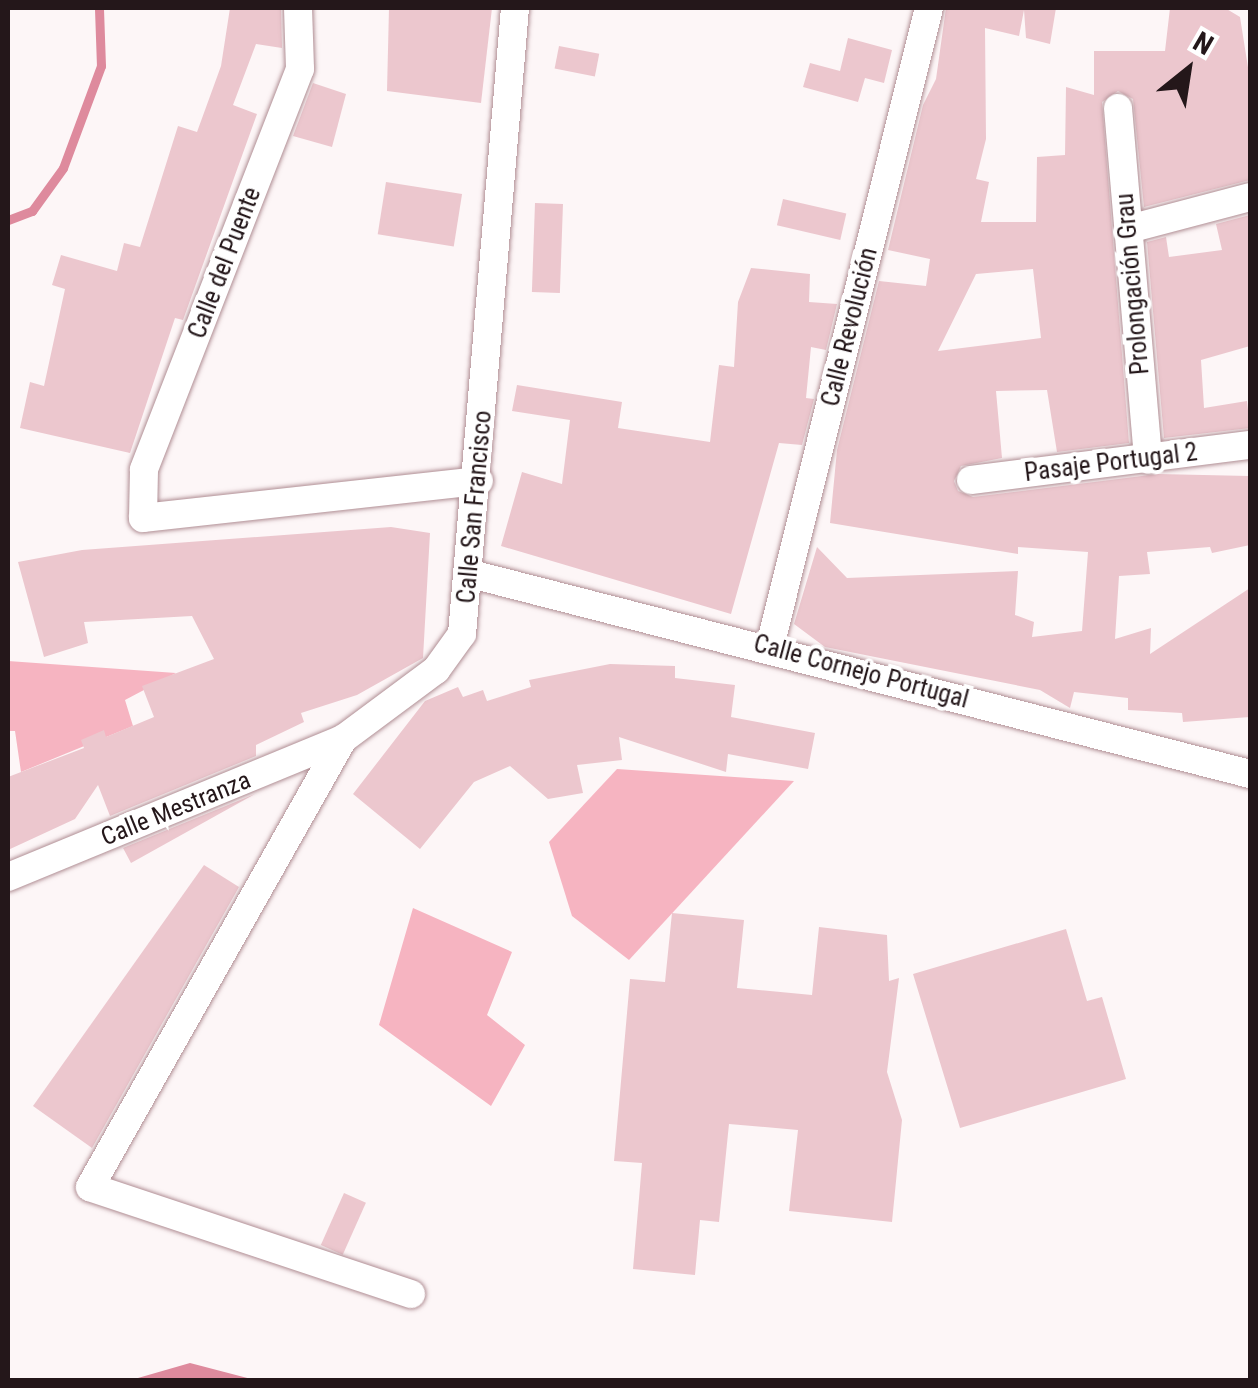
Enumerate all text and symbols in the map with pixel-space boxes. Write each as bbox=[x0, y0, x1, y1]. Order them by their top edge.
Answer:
north arrow bbox=[1138, 20, 1238, 120]
text: N bbox=[1188, 25, 1219, 62]
street label: Calle del Puente bbox=[182, 183, 268, 343]
street label: Prolongación Grau bbox=[1110, 192, 1156, 376]
street label: Calle Revolución bbox=[816, 244, 884, 410]
street label: Calle San Francisco bbox=[452, 409, 498, 605]
street label: Pasaje Portugal 2 bbox=[1023, 437, 1199, 489]
street label: Calle Cornejo Portugal bbox=[750, 629, 972, 715]
street label: Calle Mestranza bbox=[97, 765, 255, 853]

